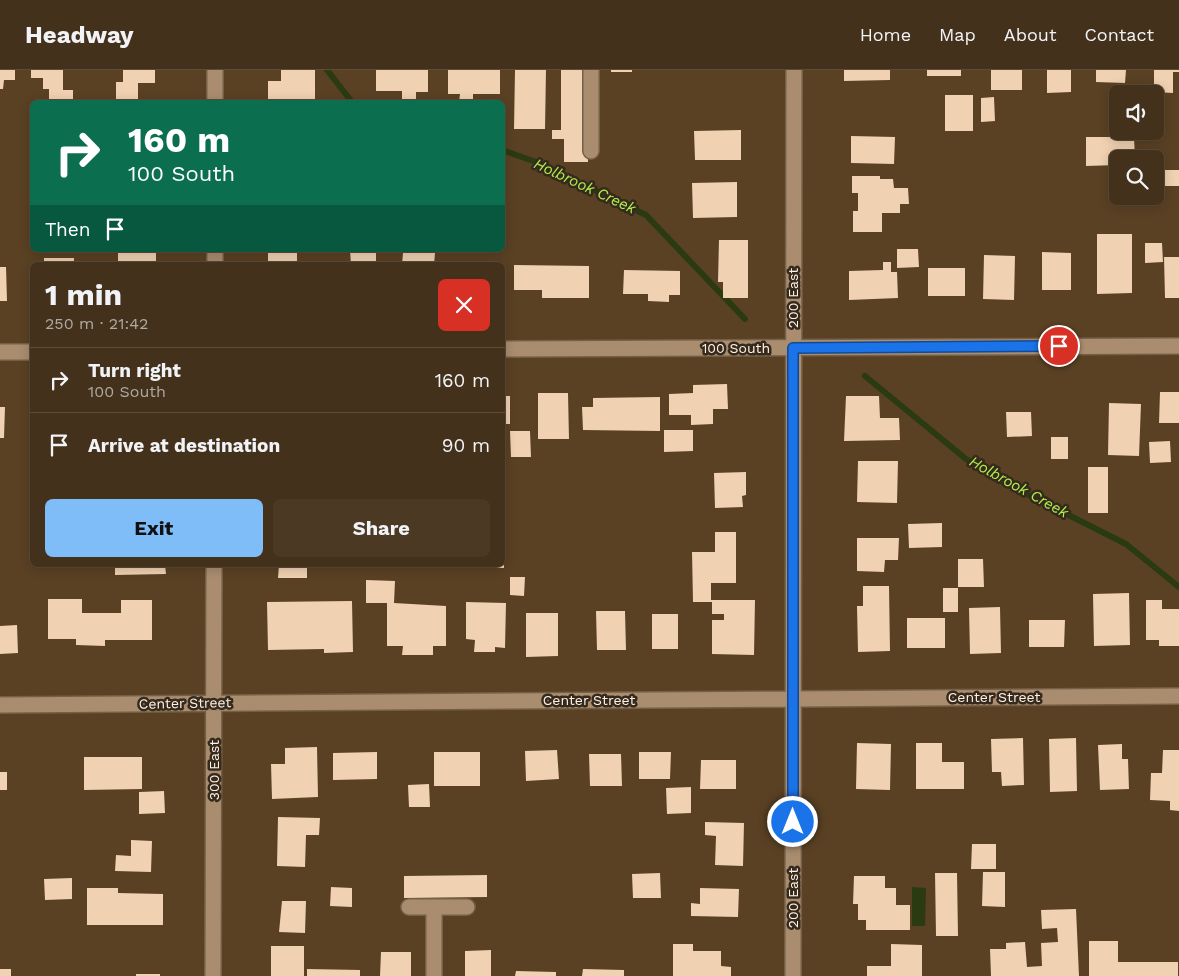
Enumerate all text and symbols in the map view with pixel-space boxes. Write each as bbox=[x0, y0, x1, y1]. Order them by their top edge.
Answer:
text: Headway bbox=[25, 21, 134, 49]
text: Home bbox=[860, 24, 911, 45]
text: Map bbox=[939, 24, 976, 45]
text: About bbox=[1004, 24, 1056, 45]
text: Contact bbox=[1084, 24, 1154, 45]
map controls bbox=[1109, 85, 1164, 205]
button: sound bbox=[1109, 85, 1164, 140]
text: 160 m bbox=[128, 119, 230, 161]
icon: right bbox=[45, 120, 110, 185]
button: search bbox=[1109, 150, 1164, 205]
water label: Holbrook Creek bbox=[531, 154, 640, 218]
text: 100 South bbox=[128, 161, 235, 186]
icon: arrive bbox=[101, 215, 129, 243]
text: Then bbox=[45, 218, 91, 241]
street label: 200 East bbox=[785, 268, 801, 328]
text: 1 min bbox=[45, 277, 122, 312]
button: close bbox=[438, 279, 490, 331]
text: 250 m · 21:42 bbox=[45, 314, 148, 333]
pin bbox=[1038, 325, 1080, 367]
icon: arrive bbox=[1045, 332, 1073, 360]
street label: 100 South bbox=[702, 340, 770, 356]
text: Turn right bbox=[88, 359, 181, 382]
icon: right bbox=[45, 366, 73, 394]
text: 160 m bbox=[435, 369, 490, 392]
text: 100 South bbox=[88, 382, 166, 401]
icon: arrive bbox=[45, 431, 73, 459]
text: Arrive at destination bbox=[88, 434, 280, 457]
text: 90 m bbox=[442, 434, 490, 457]
water label: Holbrook Creek bbox=[966, 452, 1072, 522]
button: Exit bbox=[45, 499, 263, 557]
button: Share bbox=[273, 499, 490, 557]
street label: Center Street bbox=[948, 689, 1040, 705]
street label: Center Street bbox=[543, 692, 635, 708]
street label: Center Street bbox=[139, 694, 232, 712]
street label: 300 East bbox=[206, 740, 222, 800]
position arrow bbox=[766, 795, 818, 847]
street label: 200 East bbox=[785, 868, 801, 928]

